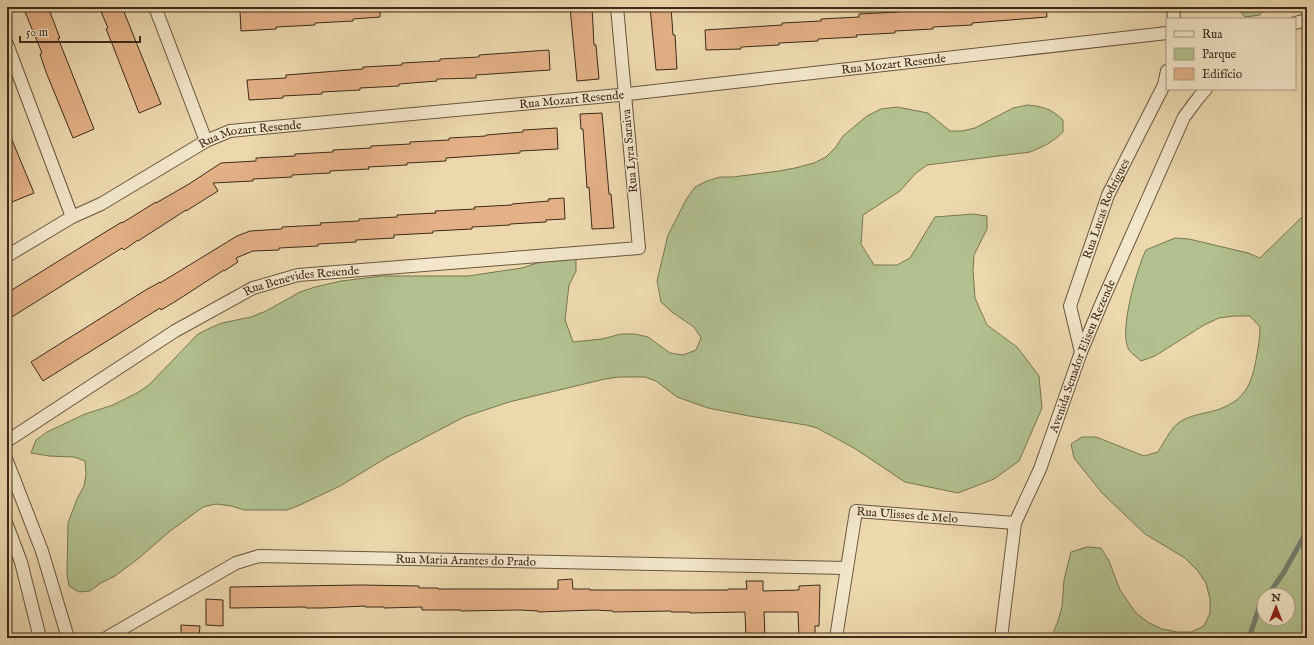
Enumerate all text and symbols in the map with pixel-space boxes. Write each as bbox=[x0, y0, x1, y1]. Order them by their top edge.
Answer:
scale bar bbox=[20, 18, 140, 44]
legend bbox=[1166, 18, 1296, 90]
text: 50 m bbox=[26, 25, 48, 40]
text: Rua bbox=[1202, 27, 1223, 42]
text: Parque bbox=[1202, 47, 1237, 63]
street label: Rua Mozart Resende bbox=[840, 51, 947, 77]
text: Edifício bbox=[1202, 67, 1243, 82]
street label: Rua Mozart Resende bbox=[518, 87, 625, 112]
street label: Rua Lyra Saraiva bbox=[619, 108, 641, 194]
street label: Rua Mozart Resende bbox=[196, 117, 302, 151]
street label: Rua Lucas Rodrigues bbox=[1079, 156, 1133, 261]
street label: Rua Benevides Resende bbox=[241, 263, 360, 299]
street label: Avenida Senador Eliseu Rezende bbox=[1046, 277, 1119, 435]
street label: Rua Ulisses de Melo bbox=[856, 504, 959, 526]
street label: Rua Maria Arantes do Prado bbox=[395, 551, 537, 569]
north arrow bbox=[1256, 587, 1296, 627]
text: N bbox=[1270, 591, 1281, 605]

